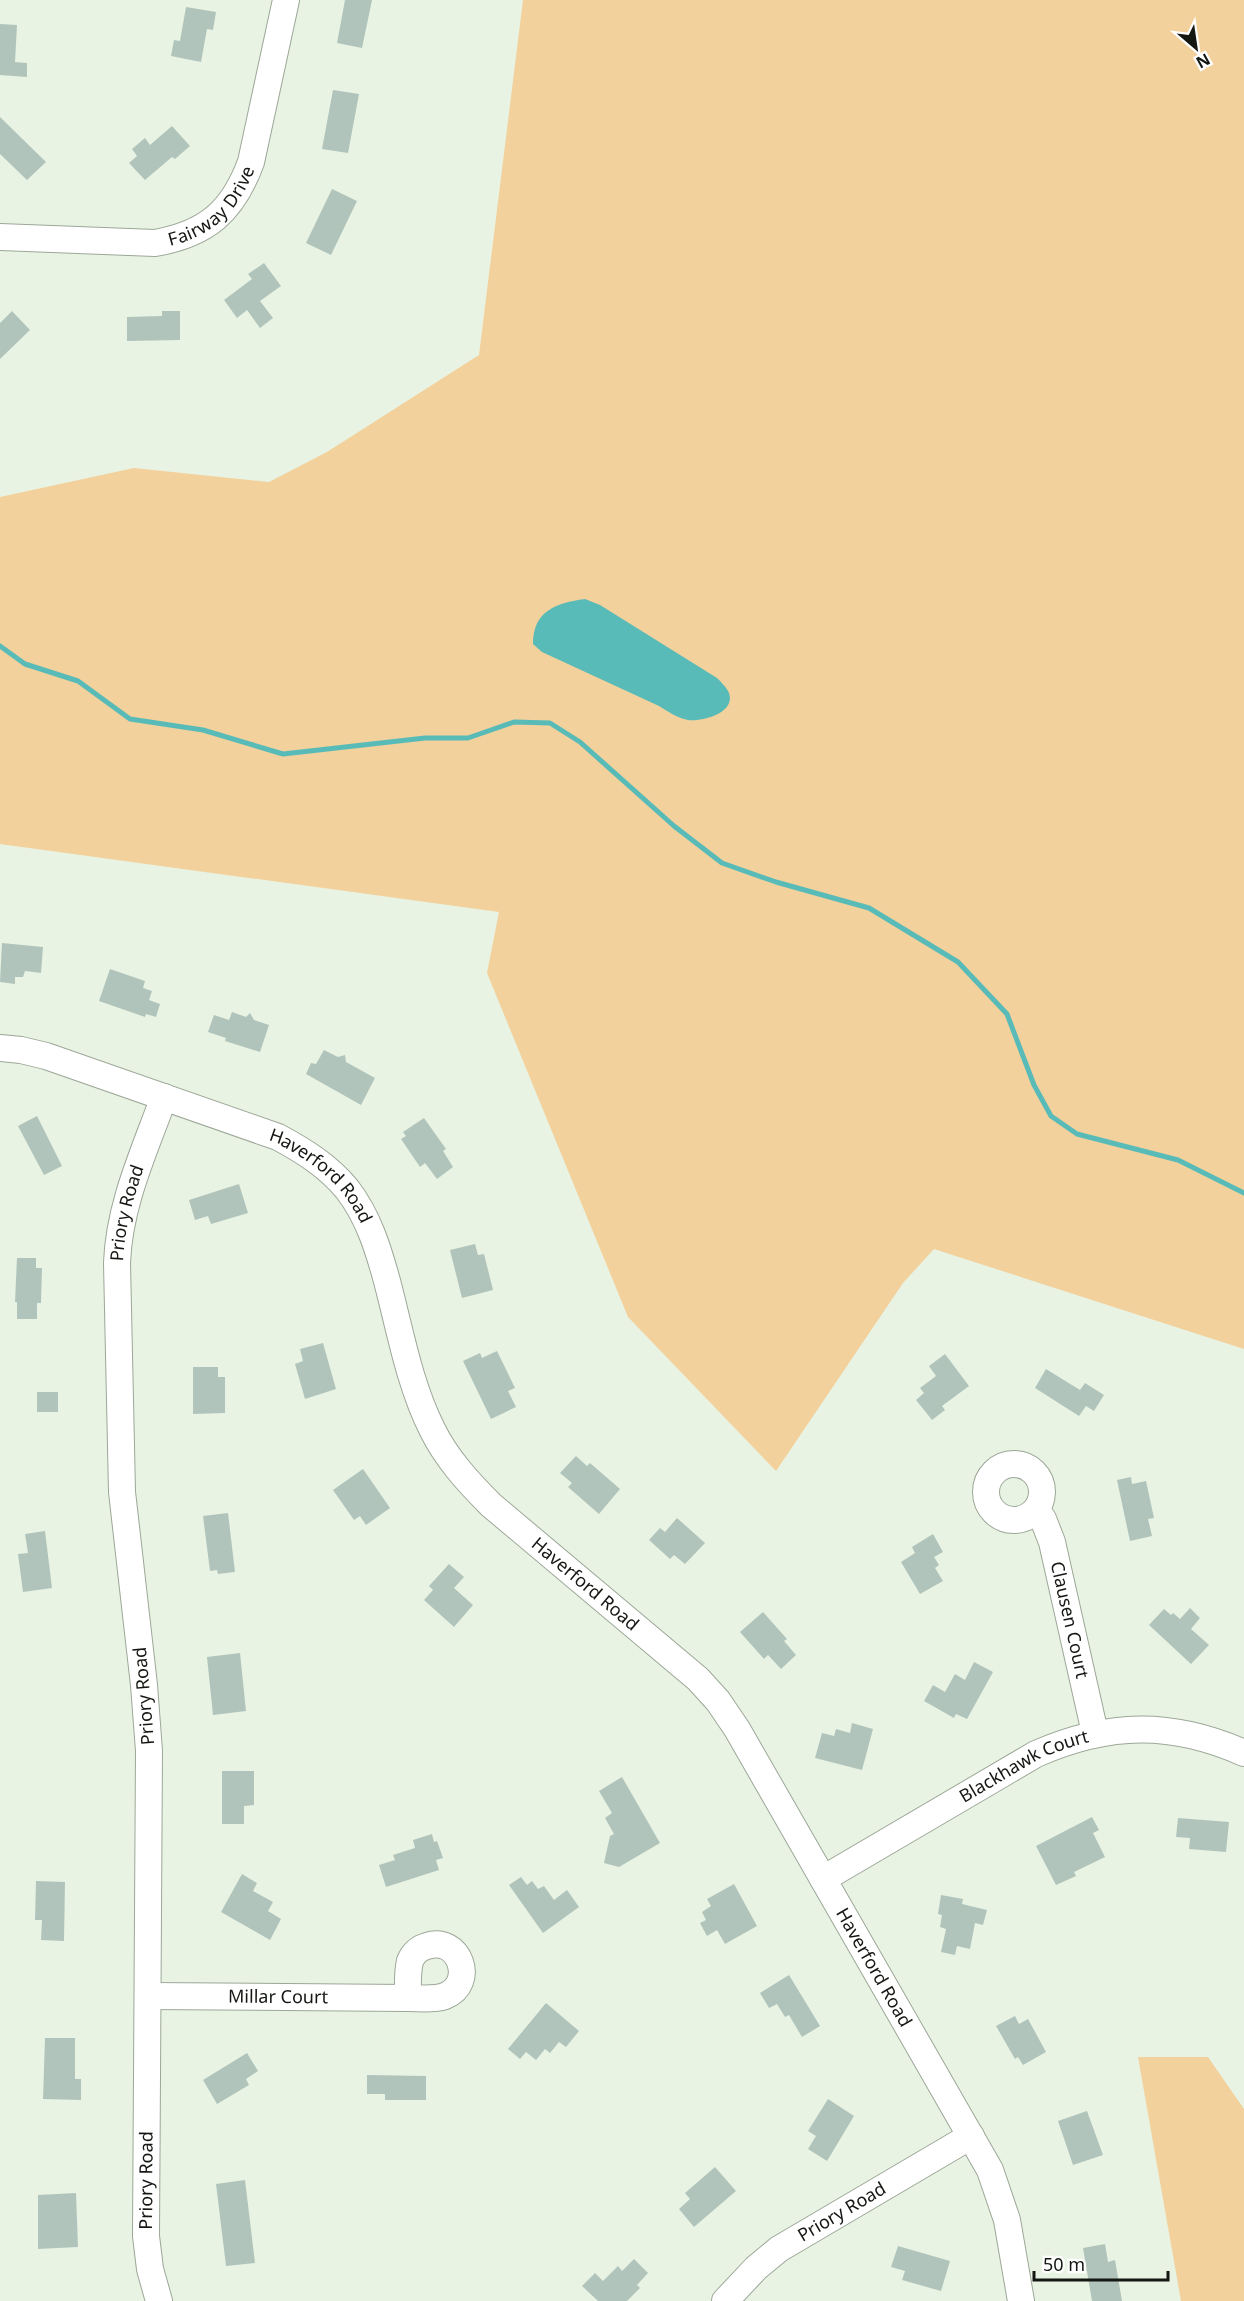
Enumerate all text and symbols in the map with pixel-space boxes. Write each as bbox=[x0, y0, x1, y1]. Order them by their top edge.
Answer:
north arrow bbox=[1166, 18, 1226, 78]
text: N bbox=[1192, 48, 1214, 74]
street label: Fairway Drive bbox=[165, 162, 259, 251]
street label: Haverford Road bbox=[267, 1122, 378, 1227]
street label: Priory Road bbox=[104, 1161, 149, 1262]
street label: Haverford Road bbox=[527, 1531, 644, 1635]
street label: Clausen Court bbox=[1046, 1559, 1095, 1681]
street label: Priory Road bbox=[127, 1646, 159, 1746]
street label: Blackhawk Court bbox=[955, 1723, 1091, 1807]
street label: Haverford Road bbox=[831, 1903, 918, 2031]
street label: Millar Court bbox=[228, 1984, 329, 2008]
street label: Priory Road bbox=[133, 2131, 158, 2230]
street label: Priory Road bbox=[793, 2176, 890, 2246]
scale bar bbox=[1034, 2244, 1168, 2282]
text: 50 m bbox=[1043, 2252, 1085, 2276]

